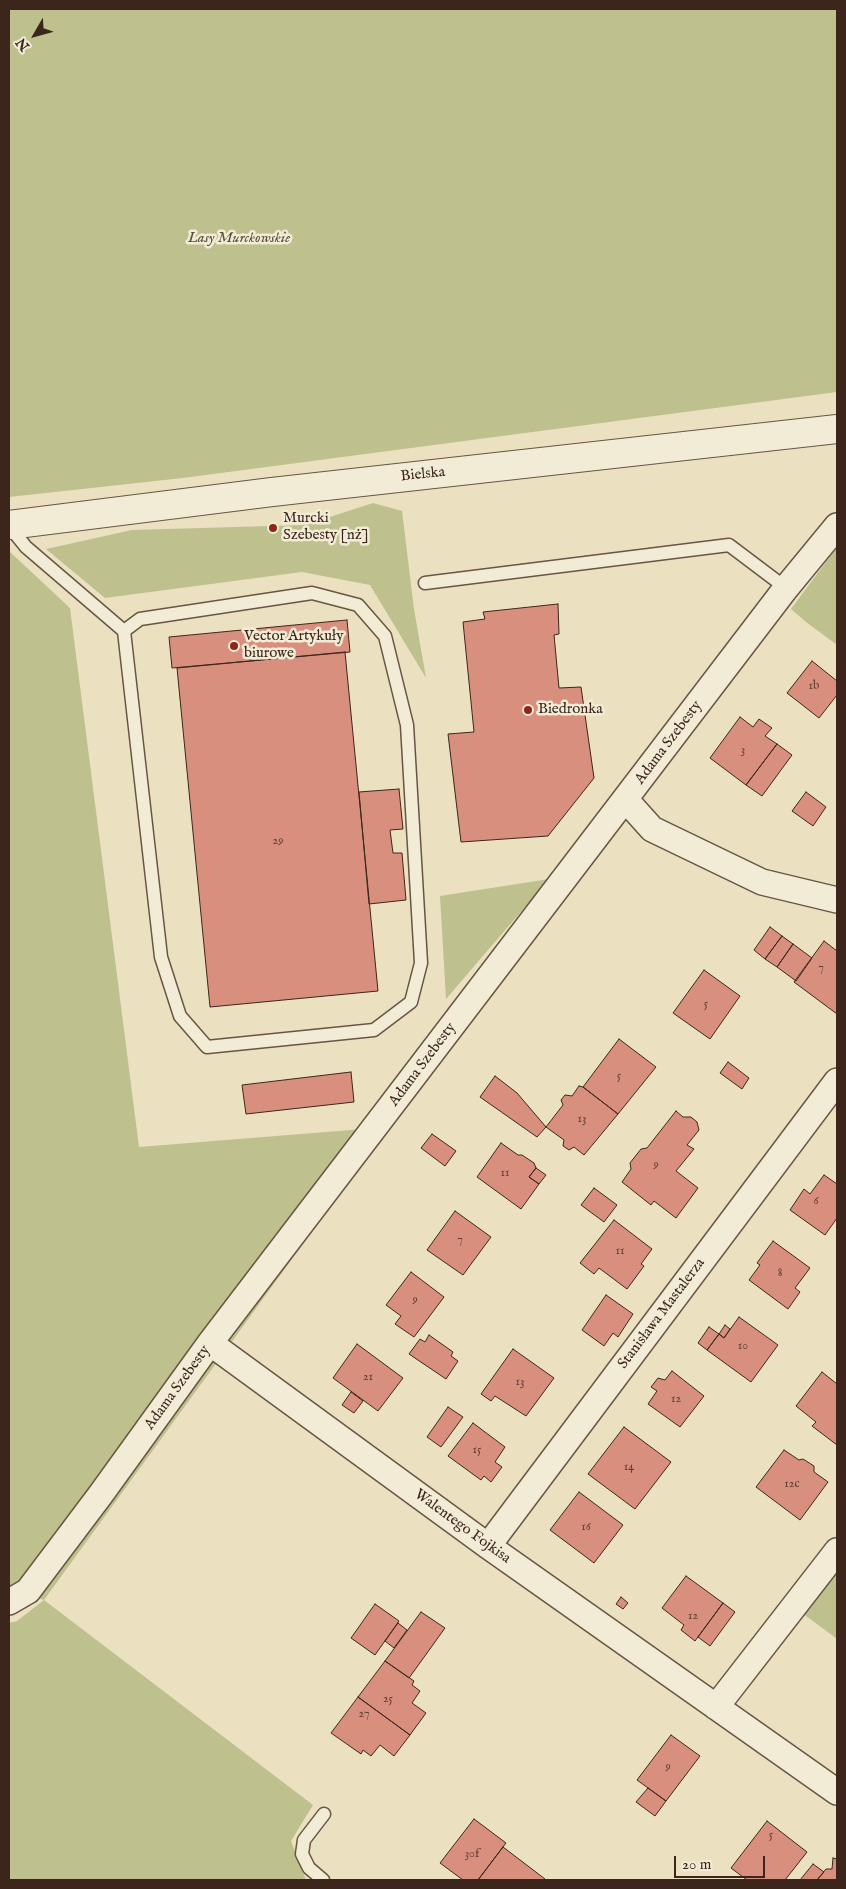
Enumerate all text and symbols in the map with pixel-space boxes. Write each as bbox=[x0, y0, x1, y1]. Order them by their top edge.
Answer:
north arrow bbox=[10, 10, 60, 60]
text: N bbox=[12, 34, 34, 55]
park label: Lasy Murckowskie bbox=[188, 230, 290, 248]
street label: Bielska bbox=[400, 464, 446, 486]
place label: Murcki Szebesty [nż] bbox=[283, 510, 368, 545]
marker: Murcki Szebesty [nż] bbox=[267, 522, 279, 534]
place label: Vector Artykuły biurowe bbox=[244, 628, 344, 663]
marker: Vector Artykuły biurowe bbox=[228, 640, 240, 652]
house number: 1b bbox=[809, 680, 819, 694]
street label: Adama Szebesty bbox=[632, 698, 706, 788]
place label: Biedronka bbox=[538, 701, 603, 719]
marker: Biedronka bbox=[522, 704, 534, 716]
house number: 3 bbox=[741, 744, 745, 758]
house number: 29 bbox=[273, 835, 283, 849]
house number: 7 bbox=[818, 962, 824, 976]
house number: 5 bbox=[704, 998, 708, 1012]
street label: Adama Szebesty bbox=[386, 1020, 460, 1110]
house number: 5 bbox=[617, 1070, 621, 1084]
house number: 13 bbox=[578, 1113, 586, 1127]
house number: 9 bbox=[653, 1159, 659, 1173]
house number: 11 bbox=[501, 1167, 509, 1181]
house number: 6 bbox=[813, 1195, 819, 1209]
house number: 7 bbox=[457, 1234, 463, 1248]
house number: 11 bbox=[616, 1245, 624, 1259]
street label: Stanisława Mastalerza bbox=[615, 1255, 709, 1373]
house number: 8 bbox=[778, 1267, 782, 1281]
house number: 9 bbox=[412, 1294, 418, 1308]
house number: 10 bbox=[738, 1340, 748, 1354]
street label: Adama Szebesty bbox=[141, 1342, 215, 1434]
house number: 21 bbox=[363, 1371, 373, 1385]
house number: 13 bbox=[516, 1376, 524, 1390]
house number: 12 bbox=[671, 1393, 681, 1407]
house number: 15 bbox=[473, 1444, 481, 1458]
house number: 14 bbox=[624, 1461, 634, 1475]
house number: 12c bbox=[784, 1478, 800, 1492]
street label: Walentego Fojkisa bbox=[410, 1486, 514, 1568]
house number: 16 bbox=[581, 1521, 591, 1535]
house number: 12 bbox=[688, 1610, 698, 1624]
house number: 25 bbox=[383, 1693, 393, 1707]
house number: 27 bbox=[358, 1708, 370, 1722]
house number: 9 bbox=[665, 1761, 671, 1775]
house number: 5 bbox=[769, 1829, 773, 1843]
scale bar bbox=[676, 1846, 767, 1878]
house number: 30f bbox=[465, 1848, 479, 1862]
text: 20 m bbox=[682, 1855, 711, 1874]

